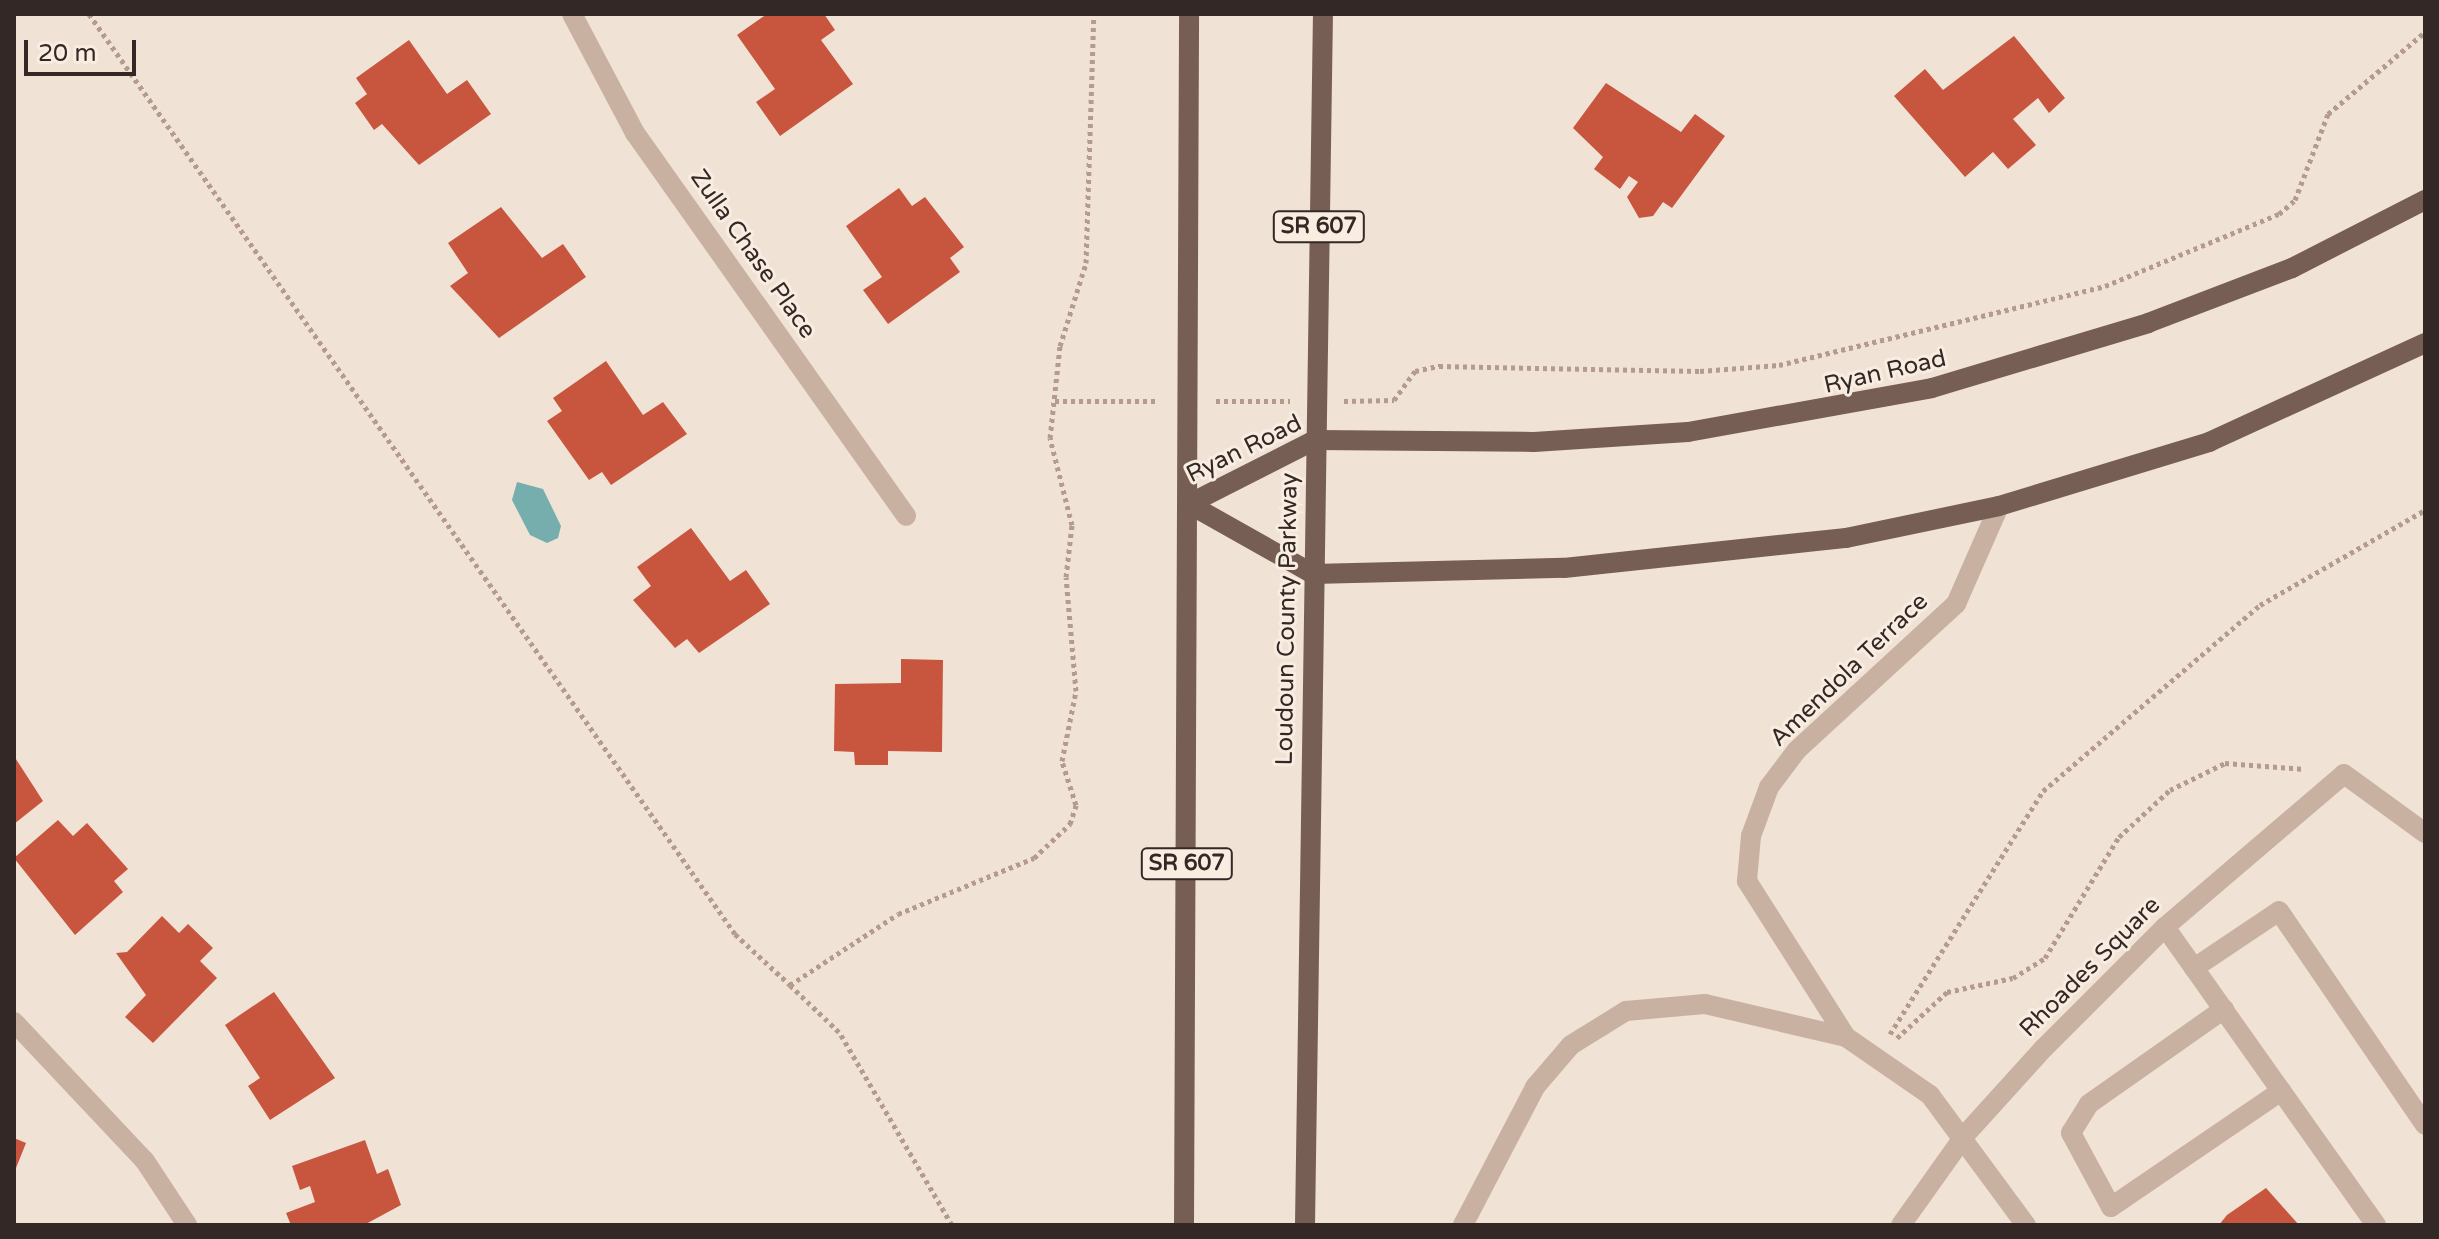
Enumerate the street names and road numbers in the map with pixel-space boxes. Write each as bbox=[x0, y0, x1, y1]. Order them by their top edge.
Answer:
street label: Zulla Chase Place bbox=[684, 164, 822, 344]
road number: SR 607 bbox=[1271, 209, 1367, 245]
street label: Ryan Road bbox=[1821, 344, 1949, 400]
street label: Ryan Road bbox=[1182, 409, 1306, 489]
street label: Loudoun County Parkway bbox=[1270, 473, 1304, 765]
street label: Amendola Terrace bbox=[1764, 587, 1934, 753]
road number: SR 607 bbox=[1139, 846, 1235, 882]
street label: Rhoades Square bbox=[2014, 891, 2166, 1043]

